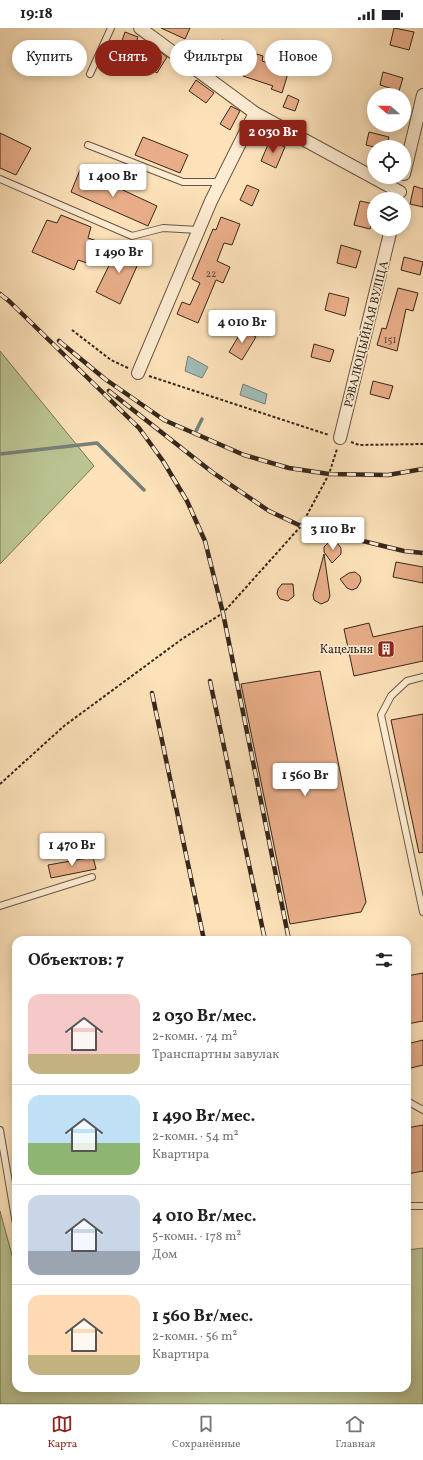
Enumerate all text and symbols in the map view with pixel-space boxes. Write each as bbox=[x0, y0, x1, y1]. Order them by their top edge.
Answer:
text: 19:18 bbox=[20, 4, 53, 25]
chip: Купить bbox=[12, 40, 87, 76]
chip: Снять bbox=[95, 40, 162, 76]
chip: Фильтры bbox=[170, 40, 257, 76]
chip: Новое bbox=[265, 40, 332, 76]
north arrow bbox=[367, 88, 411, 132]
map controls bbox=[367, 88, 411, 236]
pin: 2 030 Br bbox=[232, 120, 314, 154]
text: 2 030 Br bbox=[248, 124, 298, 142]
button: locate bbox=[367, 140, 411, 184]
pin: 1 400 Br bbox=[72, 164, 154, 198]
text: 1 400 Br bbox=[88, 168, 138, 186]
button: layers bbox=[367, 192, 411, 236]
pin: 1 490 Br bbox=[78, 240, 160, 274]
text: 1 490 Br bbox=[95, 244, 143, 262]
street label: РЭВАЛЮЦЫЙНАЯ ВУЛІЦА bbox=[340, 258, 393, 409]
house number: 22 bbox=[206, 267, 216, 281]
pin: 4 010 Br bbox=[201, 310, 283, 344]
text: 4 010 Br bbox=[217, 314, 267, 332]
house number: 151 bbox=[384, 333, 396, 347]
pin: 3 110 Br bbox=[292, 517, 374, 551]
text: 3 110 Br bbox=[310, 521, 356, 539]
building icon: Кацельня bbox=[376, 639, 396, 659]
place label: Кацельня bbox=[320, 642, 373, 658]
pin: 1 560 Br bbox=[264, 763, 346, 797]
text: 1 560 Br bbox=[282, 767, 328, 785]
pin: 1 470 Br bbox=[31, 833, 113, 867]
text: 1 470 Br bbox=[49, 837, 95, 855]
text: Объектов: 7 bbox=[28, 949, 124, 972]
icon: filters bbox=[373, 949, 395, 971]
text: 2 030 Br/мес. bbox=[152, 1005, 257, 1028]
icon: home bbox=[60, 1010, 108, 1058]
text: 2-комн. · 74 m² bbox=[152, 1028, 237, 1046]
text: Транспартны завулак bbox=[152, 1046, 279, 1064]
text: 1 490 Br/мес. bbox=[152, 1105, 255, 1128]
icon: home bbox=[60, 1111, 108, 1159]
text: 2-комн. · 54 m² bbox=[152, 1128, 238, 1146]
text: Квартира bbox=[152, 1146, 209, 1164]
text: 4 010 Br/мес. bbox=[152, 1205, 257, 1228]
icon: home bbox=[60, 1211, 108, 1259]
text: 5-комн. · 178 m² bbox=[152, 1228, 241, 1246]
text: Дом bbox=[152, 1246, 177, 1264]
text: 1 560 Br/мес. bbox=[152, 1305, 253, 1328]
icon: home bbox=[60, 1311, 108, 1359]
text: 2-комн. · 56 m² bbox=[152, 1328, 237, 1346]
text: Квартира bbox=[152, 1346, 209, 1364]
tab: Карта bbox=[47, 1413, 77, 1452]
tab: Сохранённые bbox=[172, 1413, 241, 1452]
tab: Главная bbox=[335, 1413, 376, 1452]

